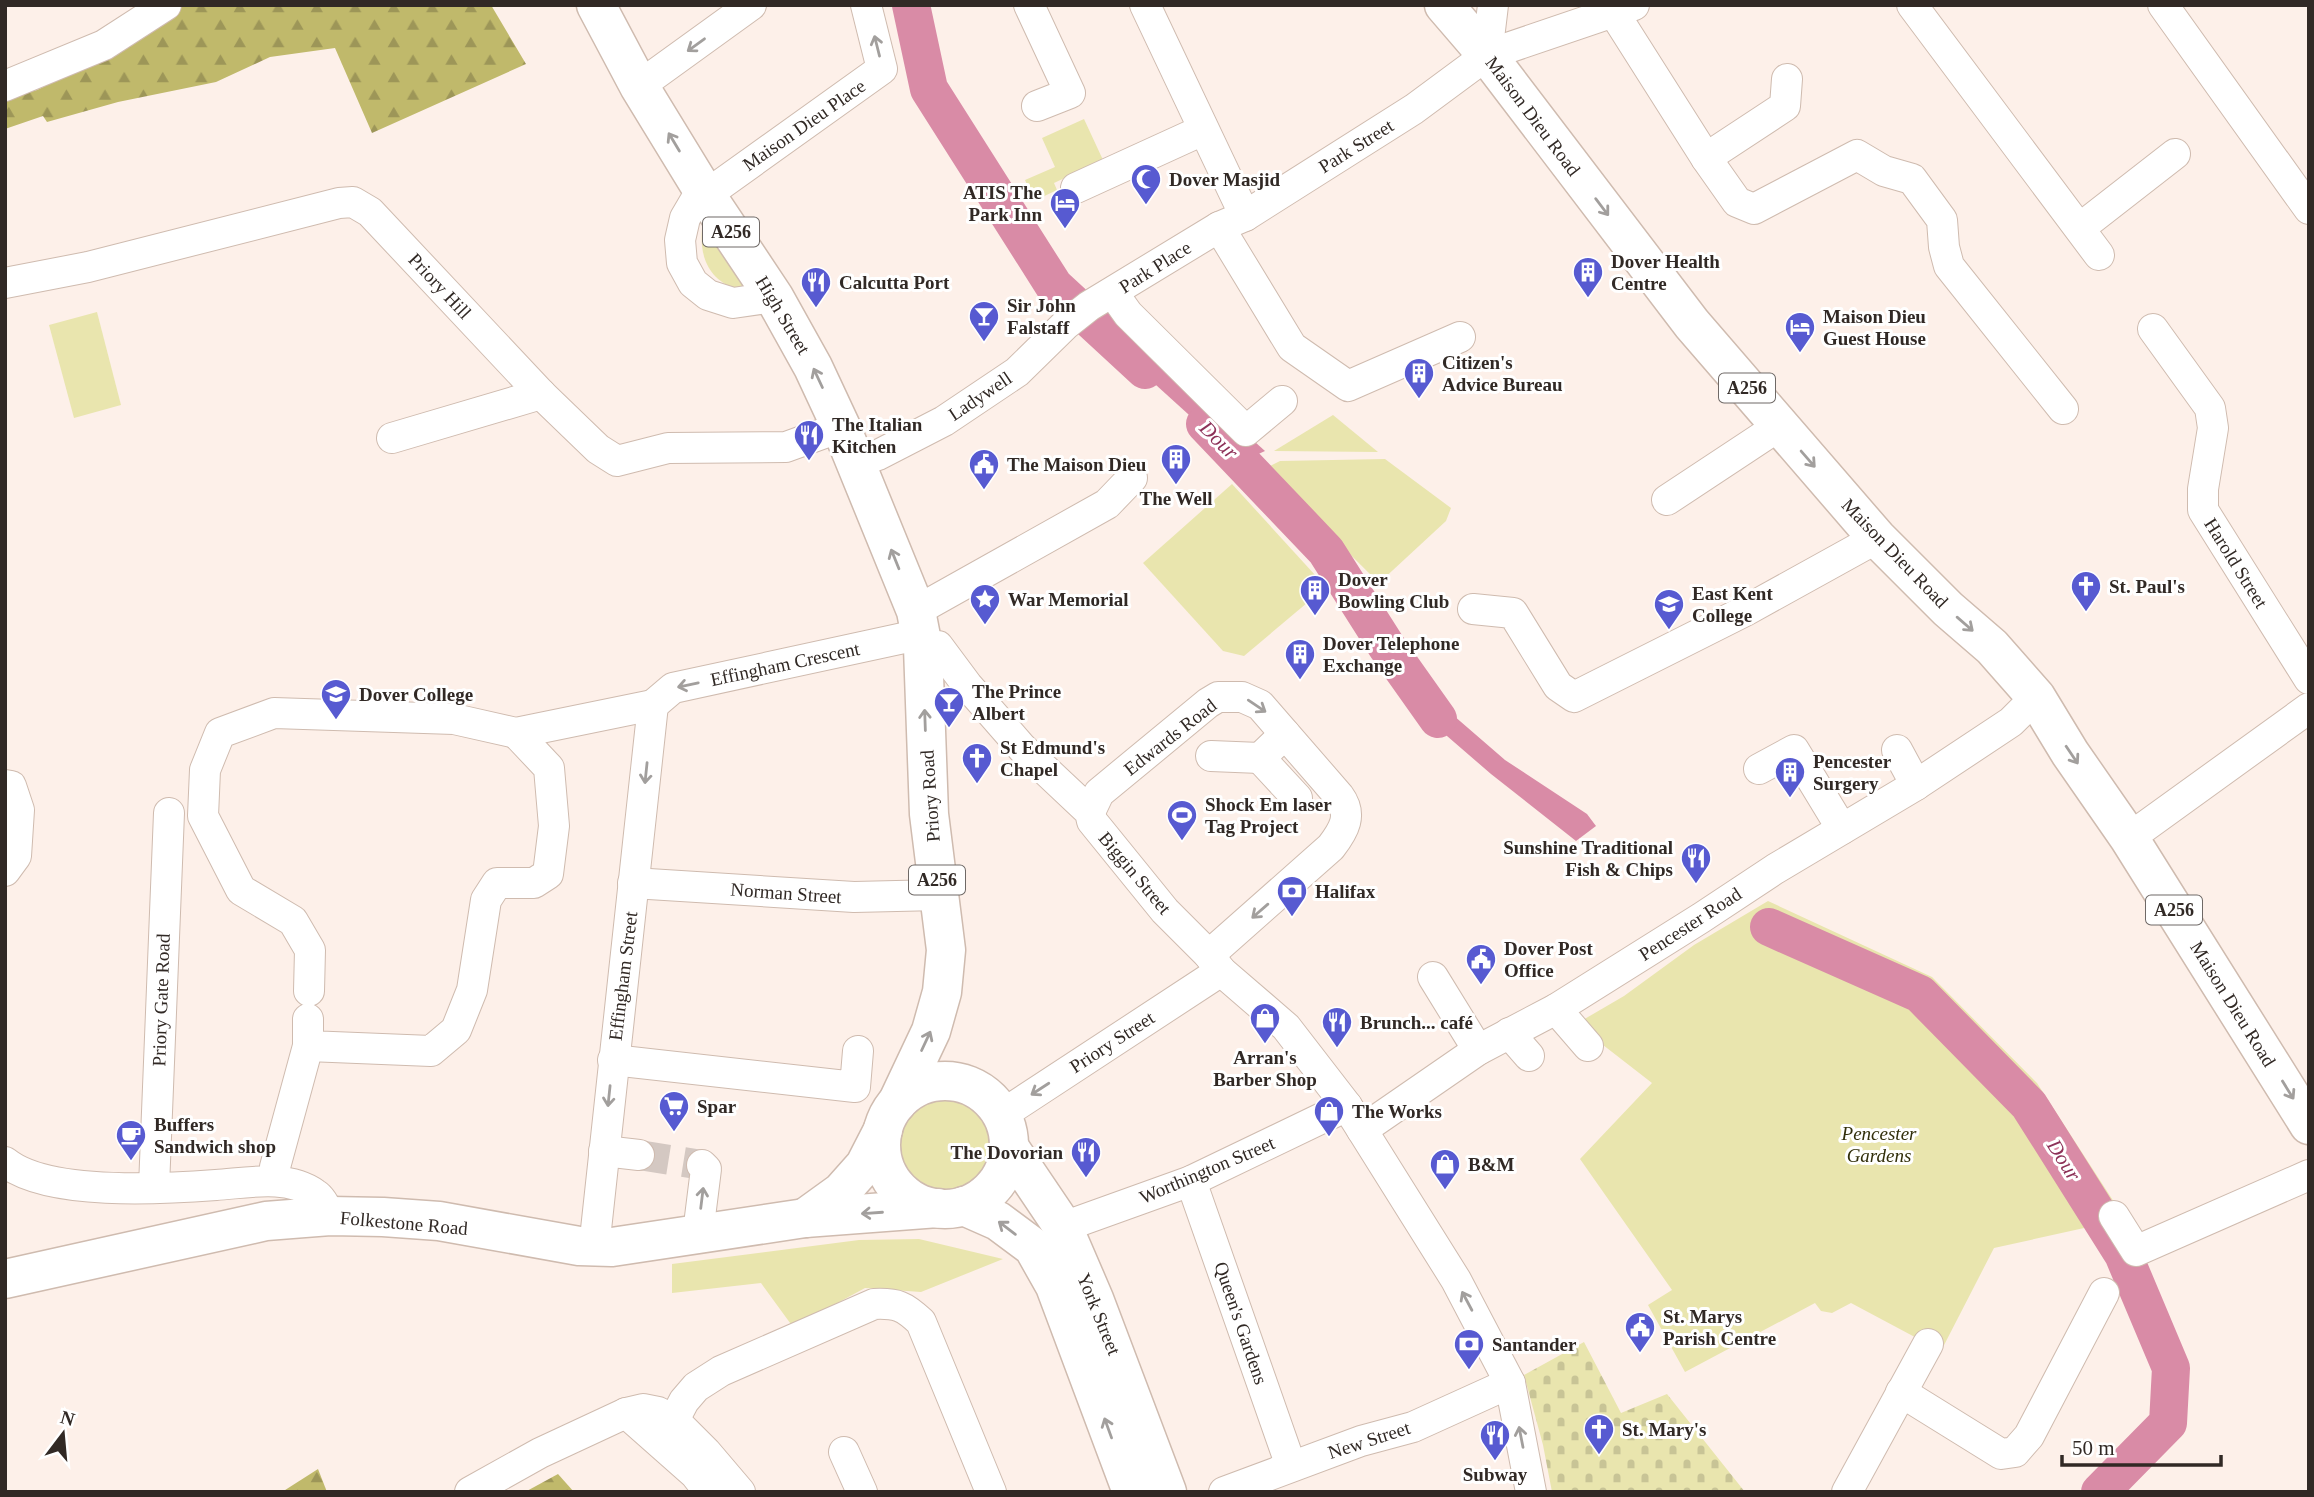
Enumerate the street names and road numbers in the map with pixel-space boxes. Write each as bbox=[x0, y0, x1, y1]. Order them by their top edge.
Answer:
street label: Maison Dieu Road bbox=[1481, 52, 1585, 180]
street label: Maison Dieu Place bbox=[739, 75, 869, 175]
street label: Park Street bbox=[1315, 114, 1398, 177]
road number: A256 bbox=[703, 218, 759, 246]
street label: Park Place bbox=[1115, 237, 1195, 297]
street label: Priory Hill bbox=[404, 249, 476, 323]
street label: High Street bbox=[752, 272, 815, 358]
street label: Ladywell bbox=[944, 367, 1016, 425]
road number: A256 bbox=[1719, 374, 1775, 402]
street label: Maison Dieu Road bbox=[1838, 494, 1953, 612]
street label: Harold Street bbox=[2200, 514, 2272, 612]
street label: Effingham Crescent bbox=[708, 638, 862, 690]
street label: Edwards Road bbox=[1120, 694, 1221, 780]
street label: Priory Road bbox=[916, 749, 944, 843]
street label: Biggin Street bbox=[1095, 828, 1176, 919]
road number: A256 bbox=[909, 866, 965, 894]
street label: Norman Street bbox=[730, 879, 843, 907]
street label: Pencester Road bbox=[1635, 883, 1745, 965]
road number: A256 bbox=[2146, 896, 2202, 925]
street label: Effingham Street bbox=[605, 910, 641, 1042]
street label: Priory Gate Road bbox=[148, 933, 174, 1067]
street label: Maison Dieu Road bbox=[2186, 938, 2280, 1071]
street label: Priory Street bbox=[1066, 1007, 1159, 1077]
street label: Worthington Street bbox=[1136, 1132, 1278, 1208]
street label: Folkestone Road bbox=[339, 1207, 469, 1239]
street label: Queen's Gardens bbox=[1210, 1259, 1272, 1387]
street label: York Street bbox=[1073, 1270, 1125, 1359]
street label: New Street bbox=[1325, 1417, 1413, 1463]

